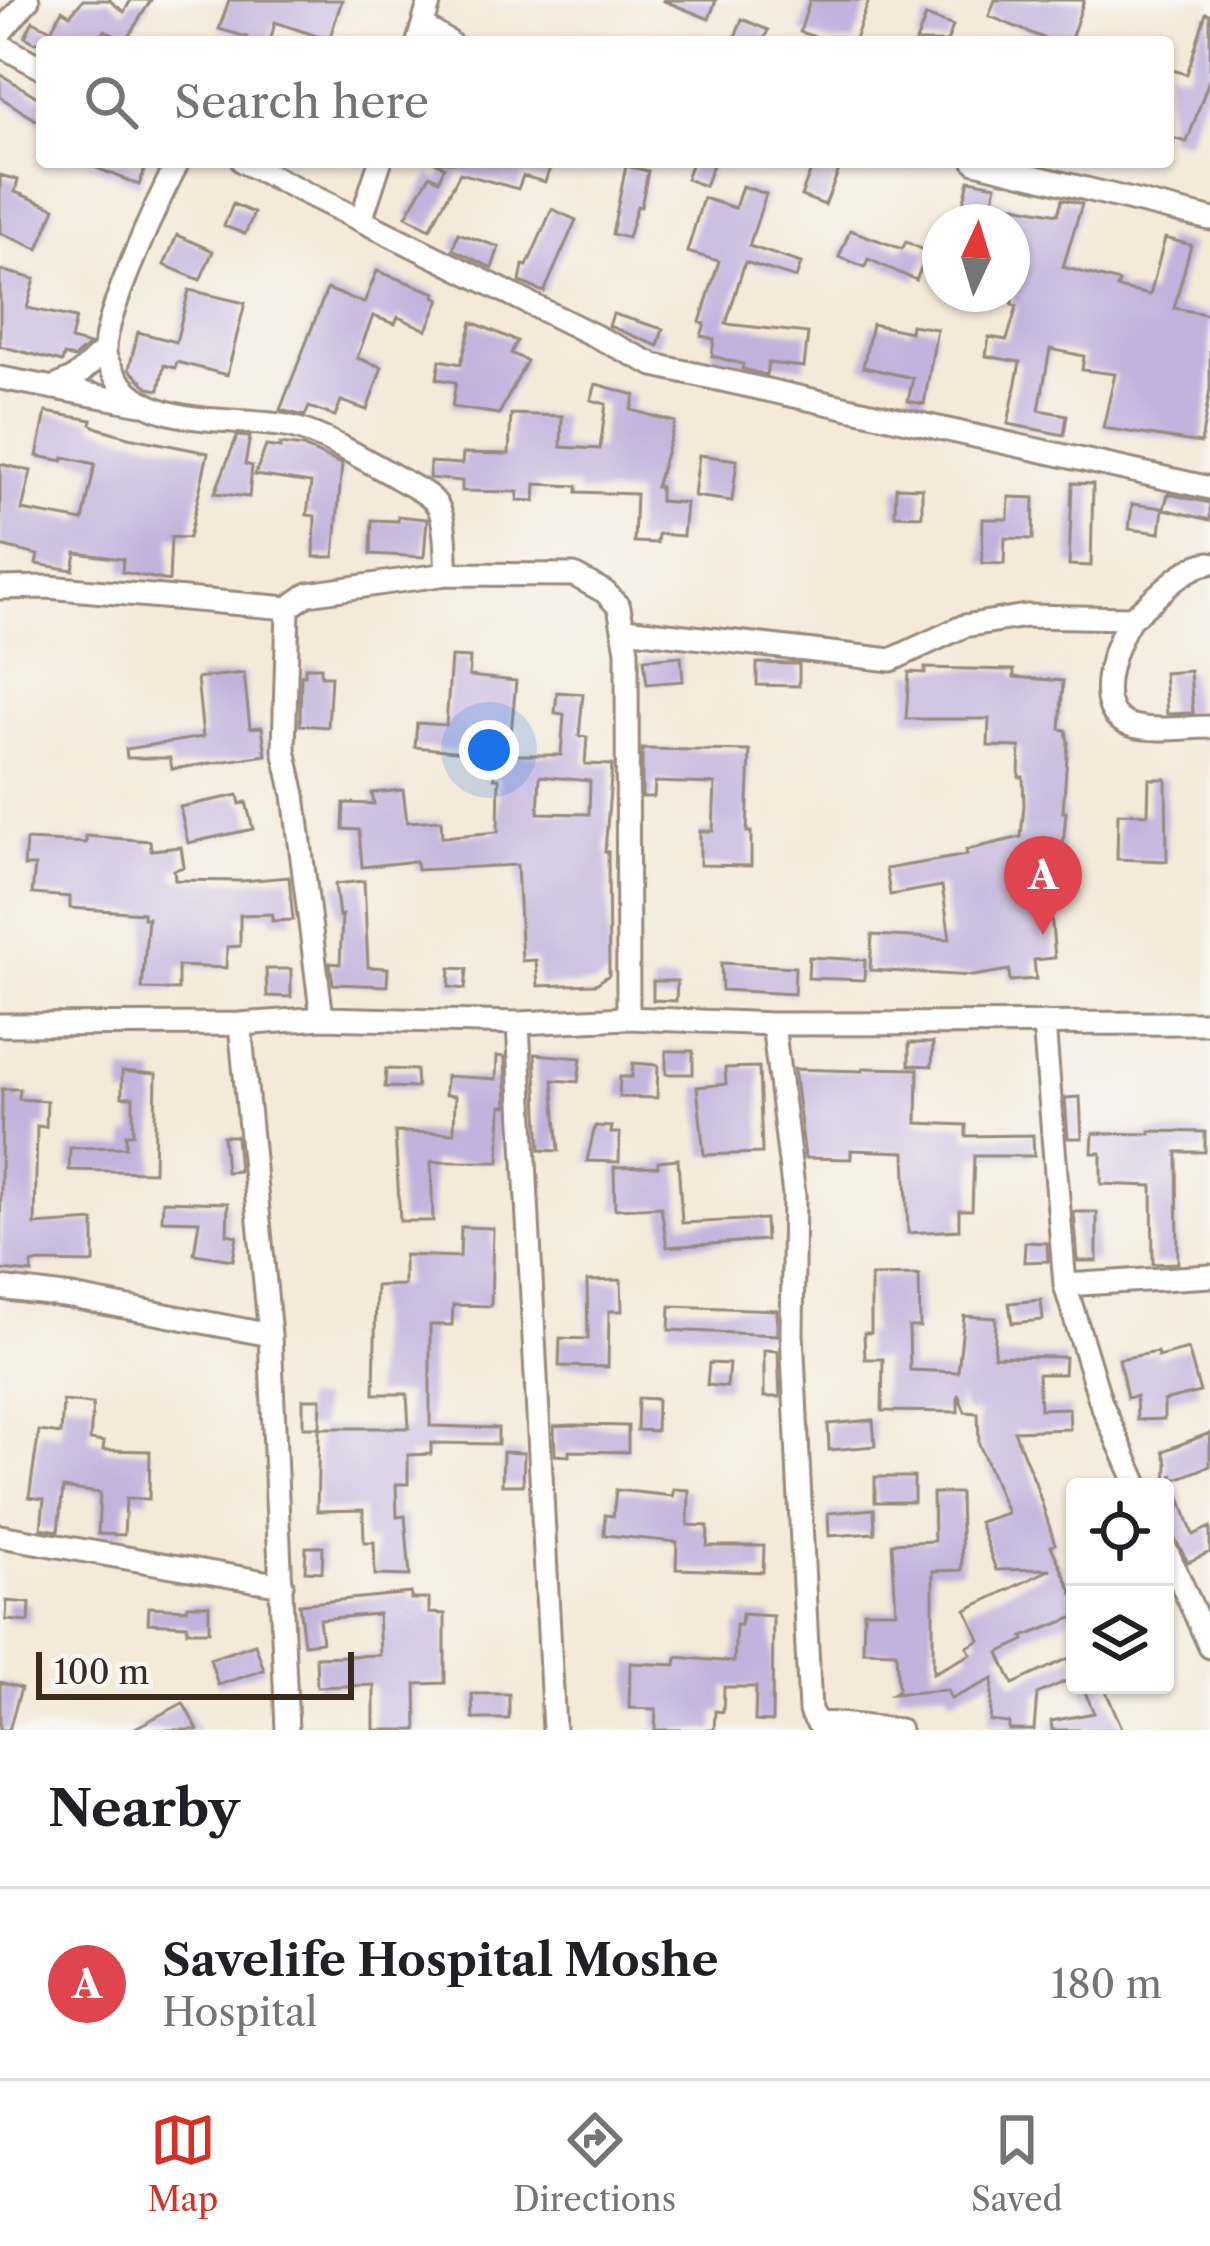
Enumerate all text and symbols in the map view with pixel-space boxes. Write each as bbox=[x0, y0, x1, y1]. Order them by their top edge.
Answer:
search box bbox=[36, 36, 1174, 168]
icon: search bbox=[78, 69, 144, 135]
text: Search here bbox=[174, 74, 429, 130]
north arrow bbox=[922, 204, 1030, 312]
your location bbox=[459, 720, 519, 780]
pin: A bbox=[1004, 836, 1082, 935]
map controls bbox=[1066, 1478, 1174, 1694]
button: locate bbox=[1066, 1478, 1174, 1586]
button: layers bbox=[1066, 1586, 1174, 1694]
scale bar bbox=[36, 1646, 354, 1699]
text: 100 m bbox=[54, 1652, 149, 1693]
text: Nearby bbox=[48, 1777, 240, 1839]
text: Savelife Hospital Moshe bbox=[162, 1932, 718, 1988]
text: A bbox=[72, 1960, 102, 2008]
text: 180 m bbox=[1051, 1960, 1162, 2008]
text: Hospital bbox=[162, 1988, 317, 2036]
tab: Map bbox=[147, 2107, 218, 2220]
tab: Directions bbox=[513, 2107, 676, 2220]
tab: Saved bbox=[971, 2107, 1063, 2220]

